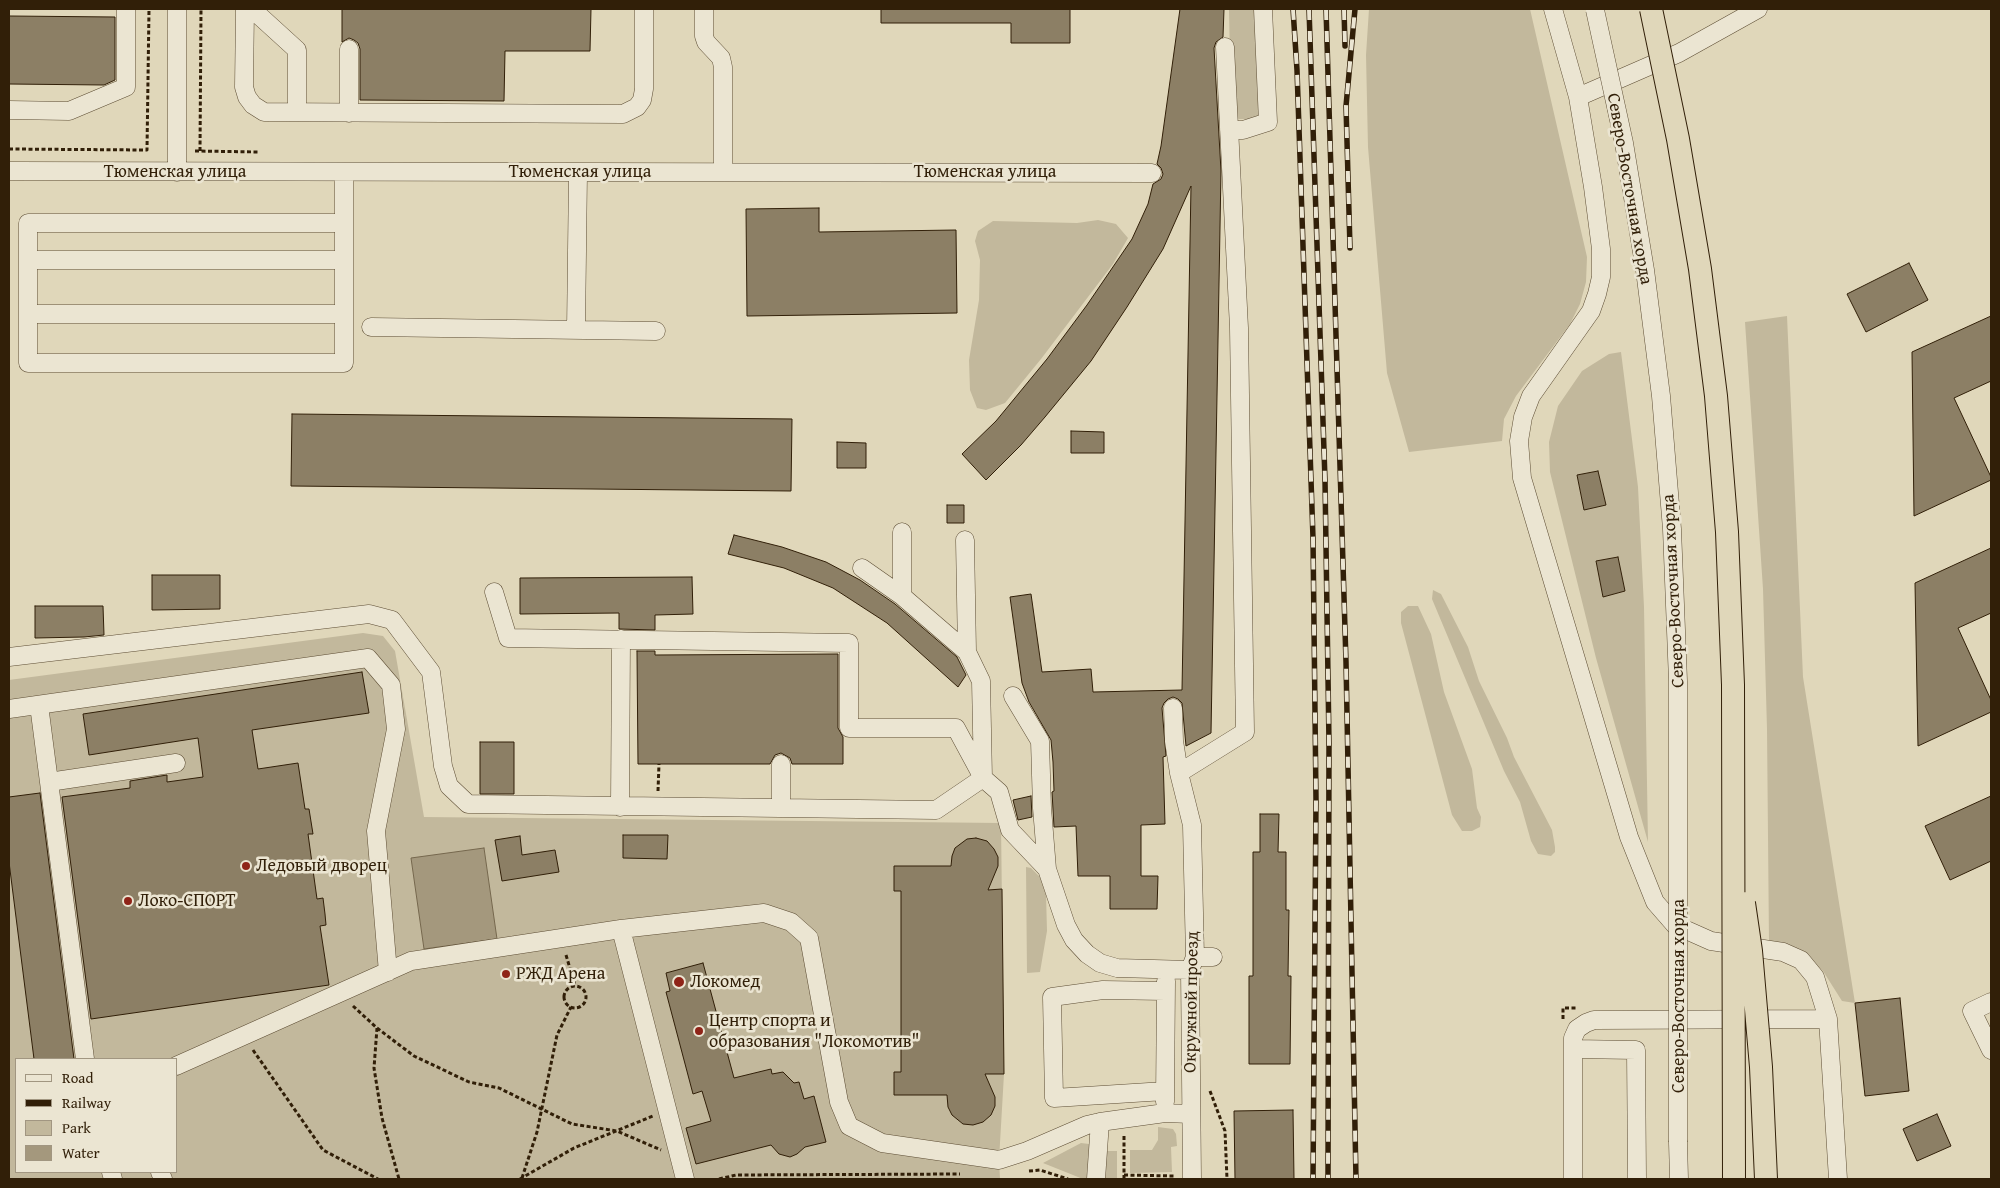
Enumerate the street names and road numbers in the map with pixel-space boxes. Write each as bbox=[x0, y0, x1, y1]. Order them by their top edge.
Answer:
street label: Северо-Восточная хорда bbox=[1602, 92, 1656, 286]
street label: Тюменская улица bbox=[104, 161, 246, 183]
street label: Тюменская улица bbox=[509, 161, 651, 183]
street label: Тюменская улица bbox=[914, 161, 1056, 183]
street label: Северо-Восточная хорда bbox=[1658, 494, 1690, 688]
street label: Северо-Восточная хорда bbox=[1668, 899, 1690, 1093]
street label: Окружной проезд bbox=[1180, 931, 1204, 1073]

